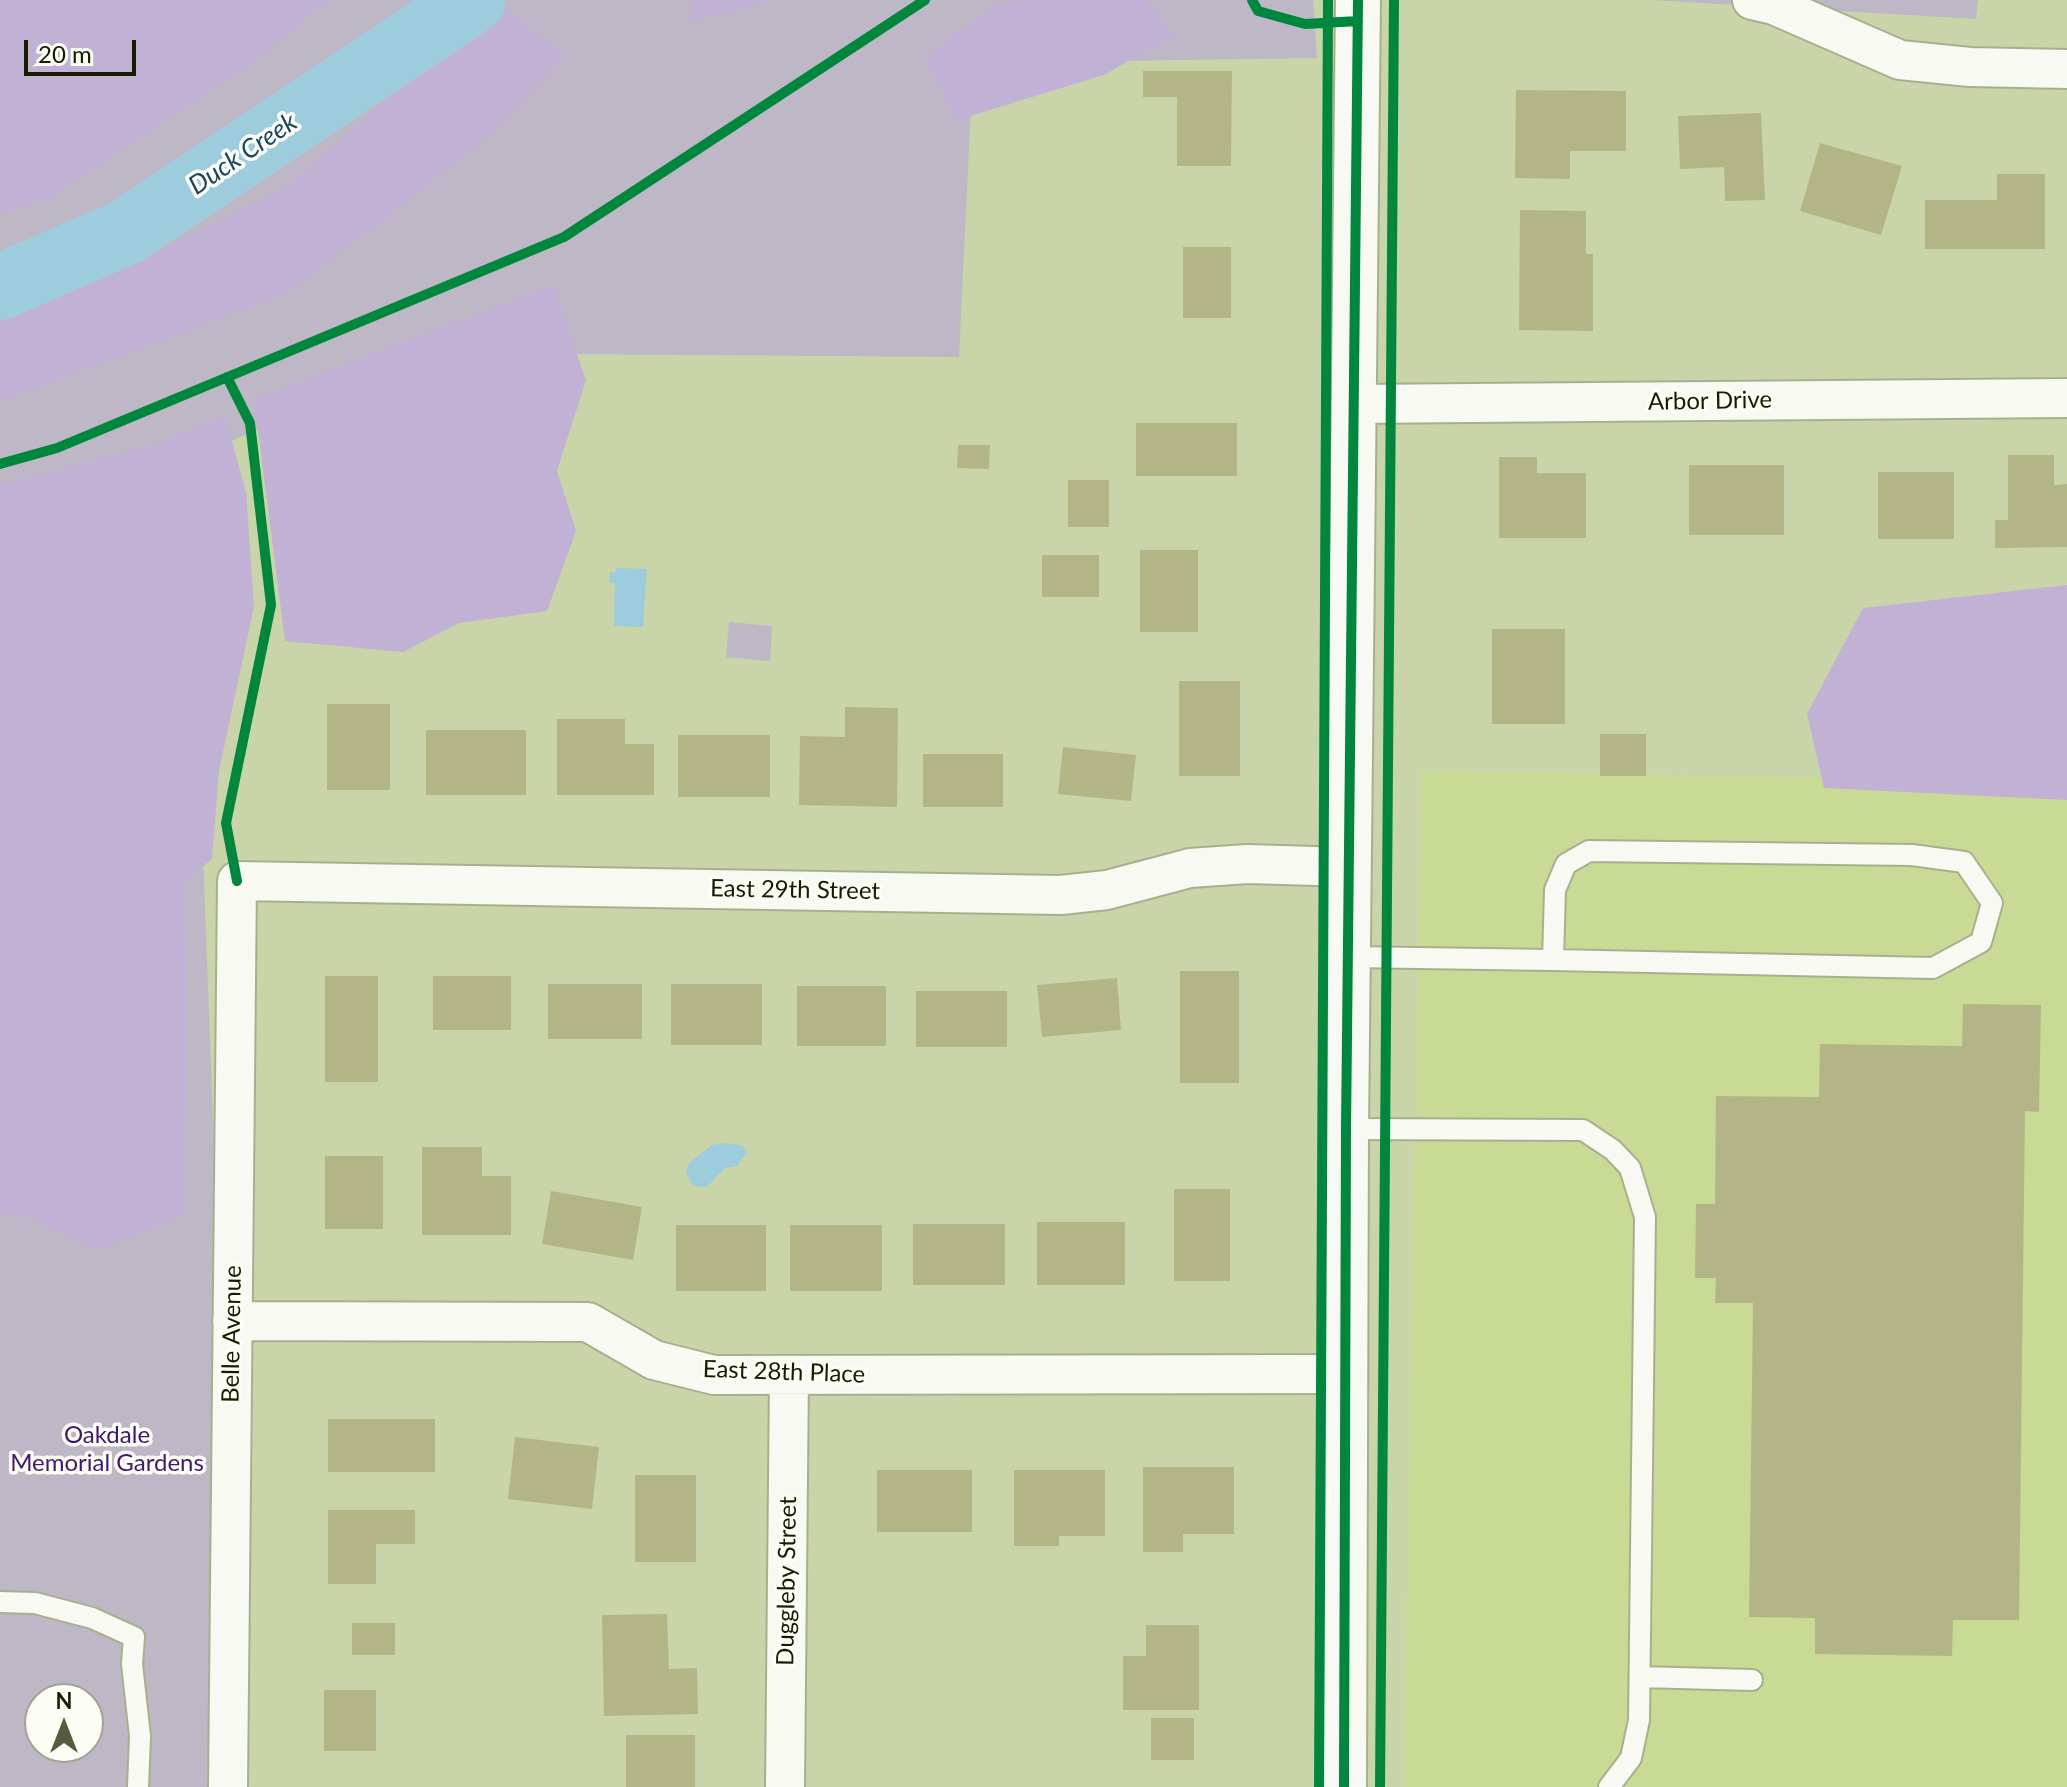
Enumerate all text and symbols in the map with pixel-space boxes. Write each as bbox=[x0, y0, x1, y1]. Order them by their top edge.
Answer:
scale bar bbox=[28, 24, 140, 74]
text: 20 m bbox=[38, 39, 92, 68]
water label: Duck Creek bbox=[183, 106, 303, 202]
street label: Arbor Drive bbox=[1648, 386, 1772, 416]
street label: East 29th Street bbox=[710, 874, 880, 906]
street label: Belle Avenue bbox=[216, 1265, 248, 1403]
street label: East 28th Place bbox=[702, 1355, 866, 1389]
park label: Oakdale Memorial Gardens bbox=[10, 1421, 204, 1477]
street label: Duggleby Street bbox=[771, 1496, 803, 1666]
north arrow bbox=[24, 1683, 104, 1763]
text: N bbox=[56, 1687, 72, 1714]

